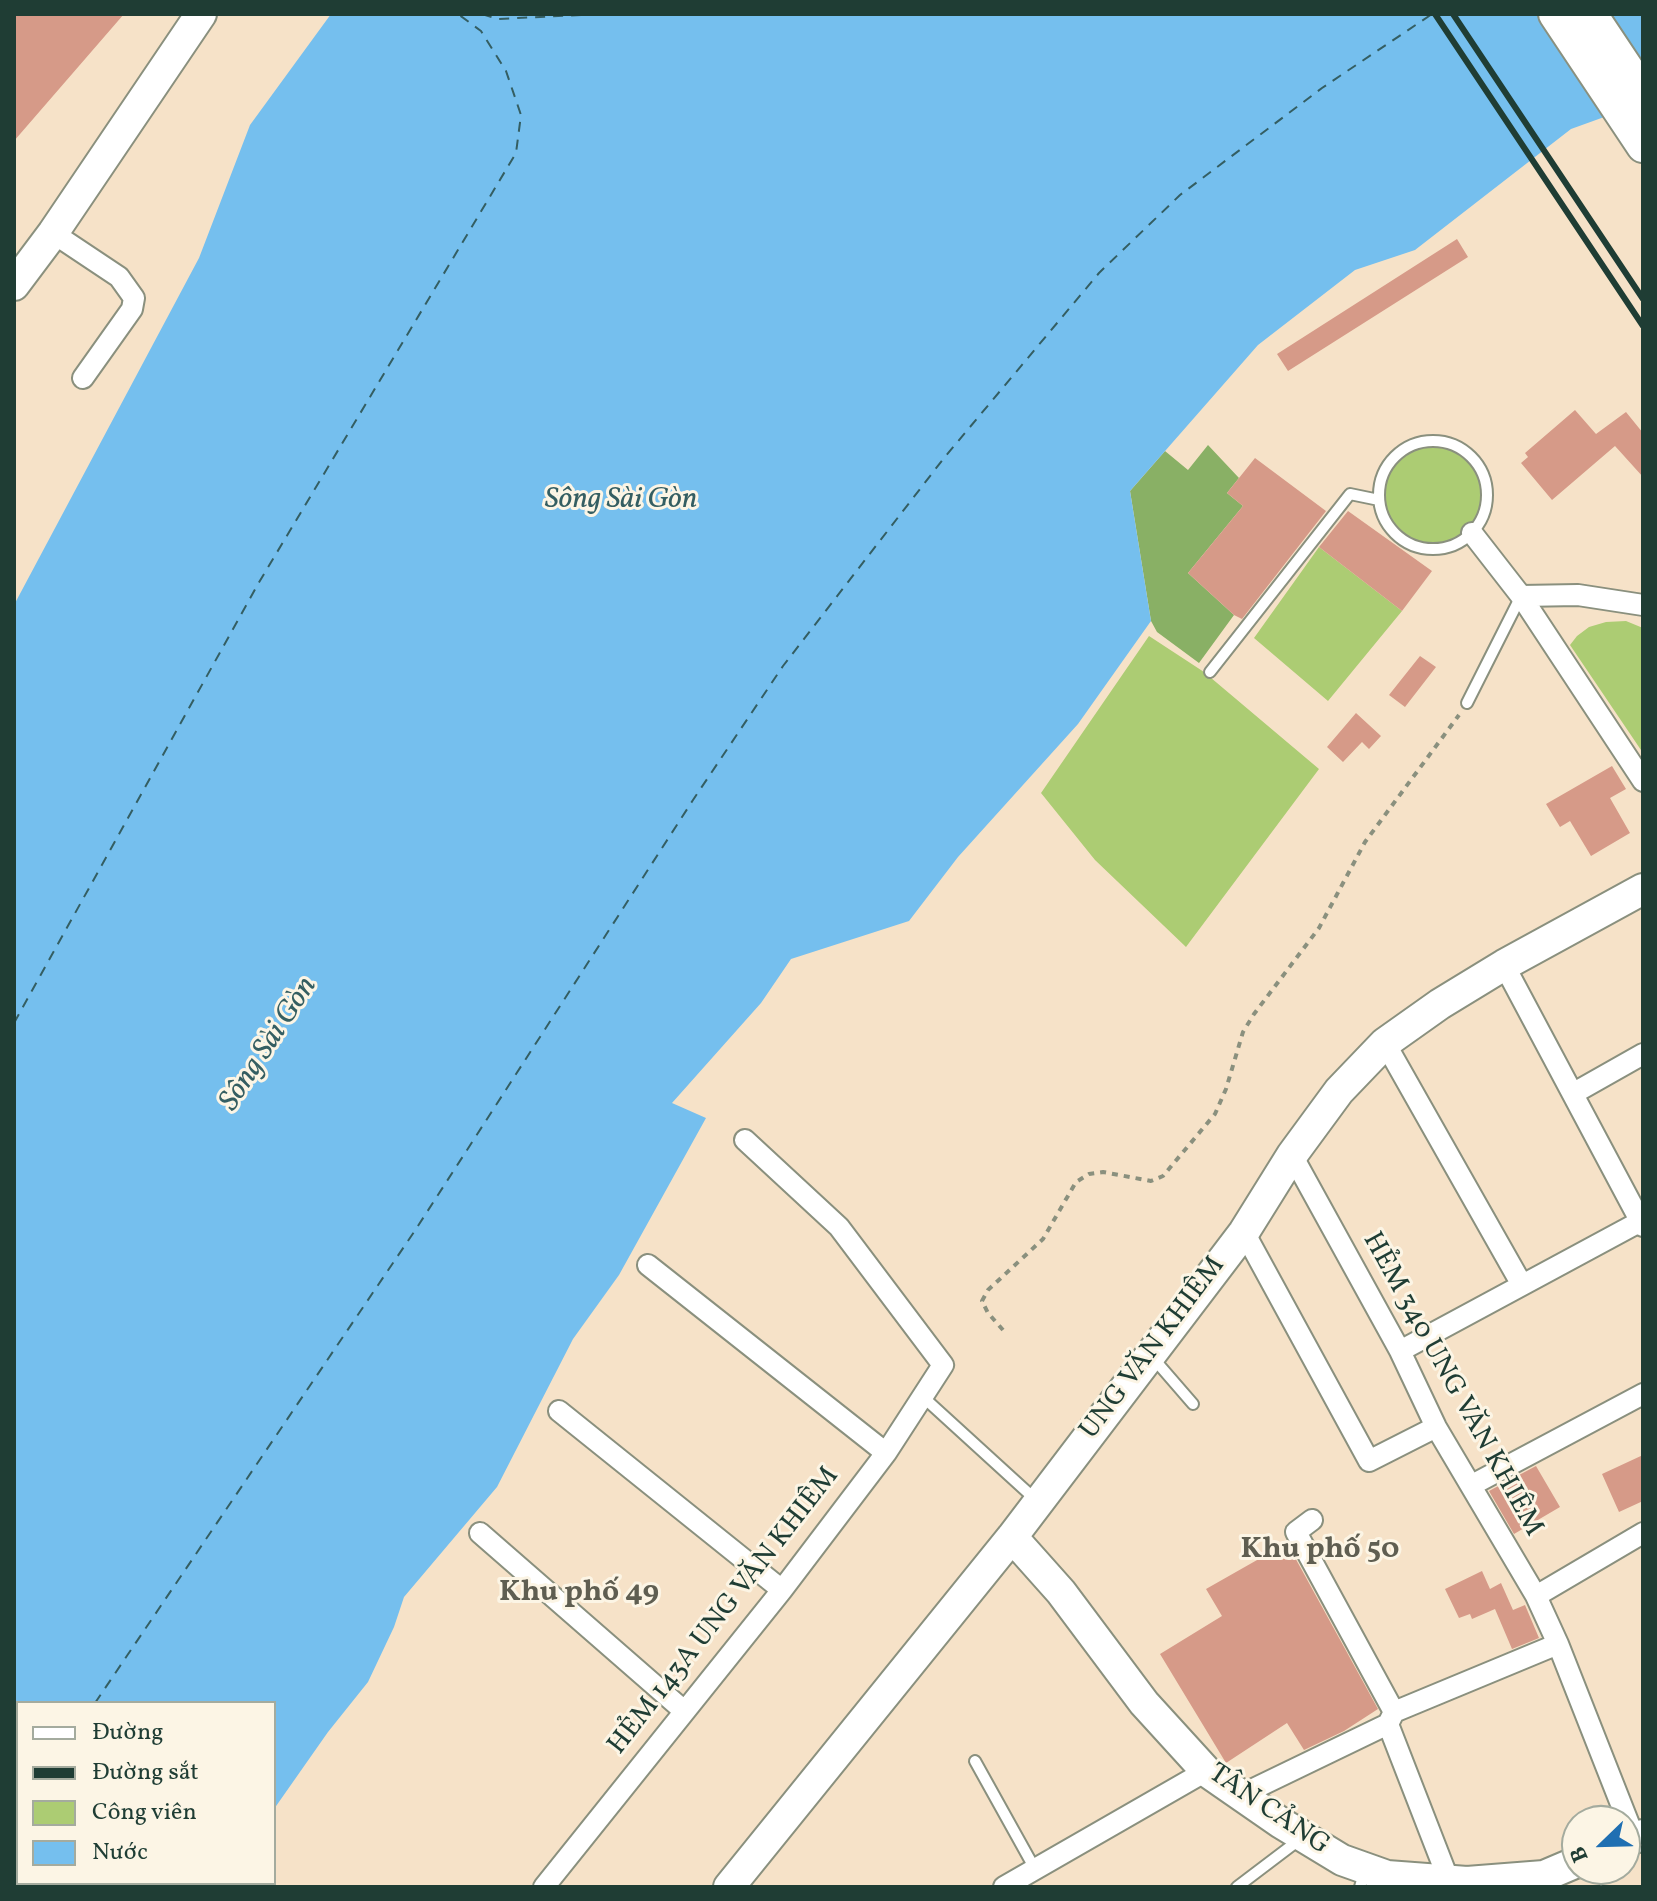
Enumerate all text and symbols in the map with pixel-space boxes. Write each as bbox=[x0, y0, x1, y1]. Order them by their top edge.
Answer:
water label: Sông Sài Gòn bbox=[545, 483, 697, 519]
water label: Sông Sài Gòn bbox=[213, 971, 327, 1119]
street label: HẺM 340 UNG VĂN KHIÊM bbox=[1353, 1227, 1549, 1543]
street label: UNG VĂN KHIÊM bbox=[1074, 1251, 1234, 1447]
street label: HẺM 143A UNG VĂN KHIÊM bbox=[602, 1461, 848, 1763]
district label: Khu phố 50 bbox=[1241, 1533, 1399, 1569]
district label: Khu phố 49 bbox=[499, 1576, 659, 1612]
legend bbox=[16, 1701, 276, 1885]
text: Đường bbox=[92, 1716, 164, 1750]
text: Đường sắt bbox=[92, 1756, 199, 1790]
street label: TÂN CẢNG bbox=[1201, 1758, 1335, 1864]
text: Công viên bbox=[92, 1796, 197, 1830]
north arrow bbox=[1561, 1805, 1641, 1885]
text: Nước bbox=[92, 1836, 148, 1870]
text: B bbox=[1563, 1841, 1597, 1867]

